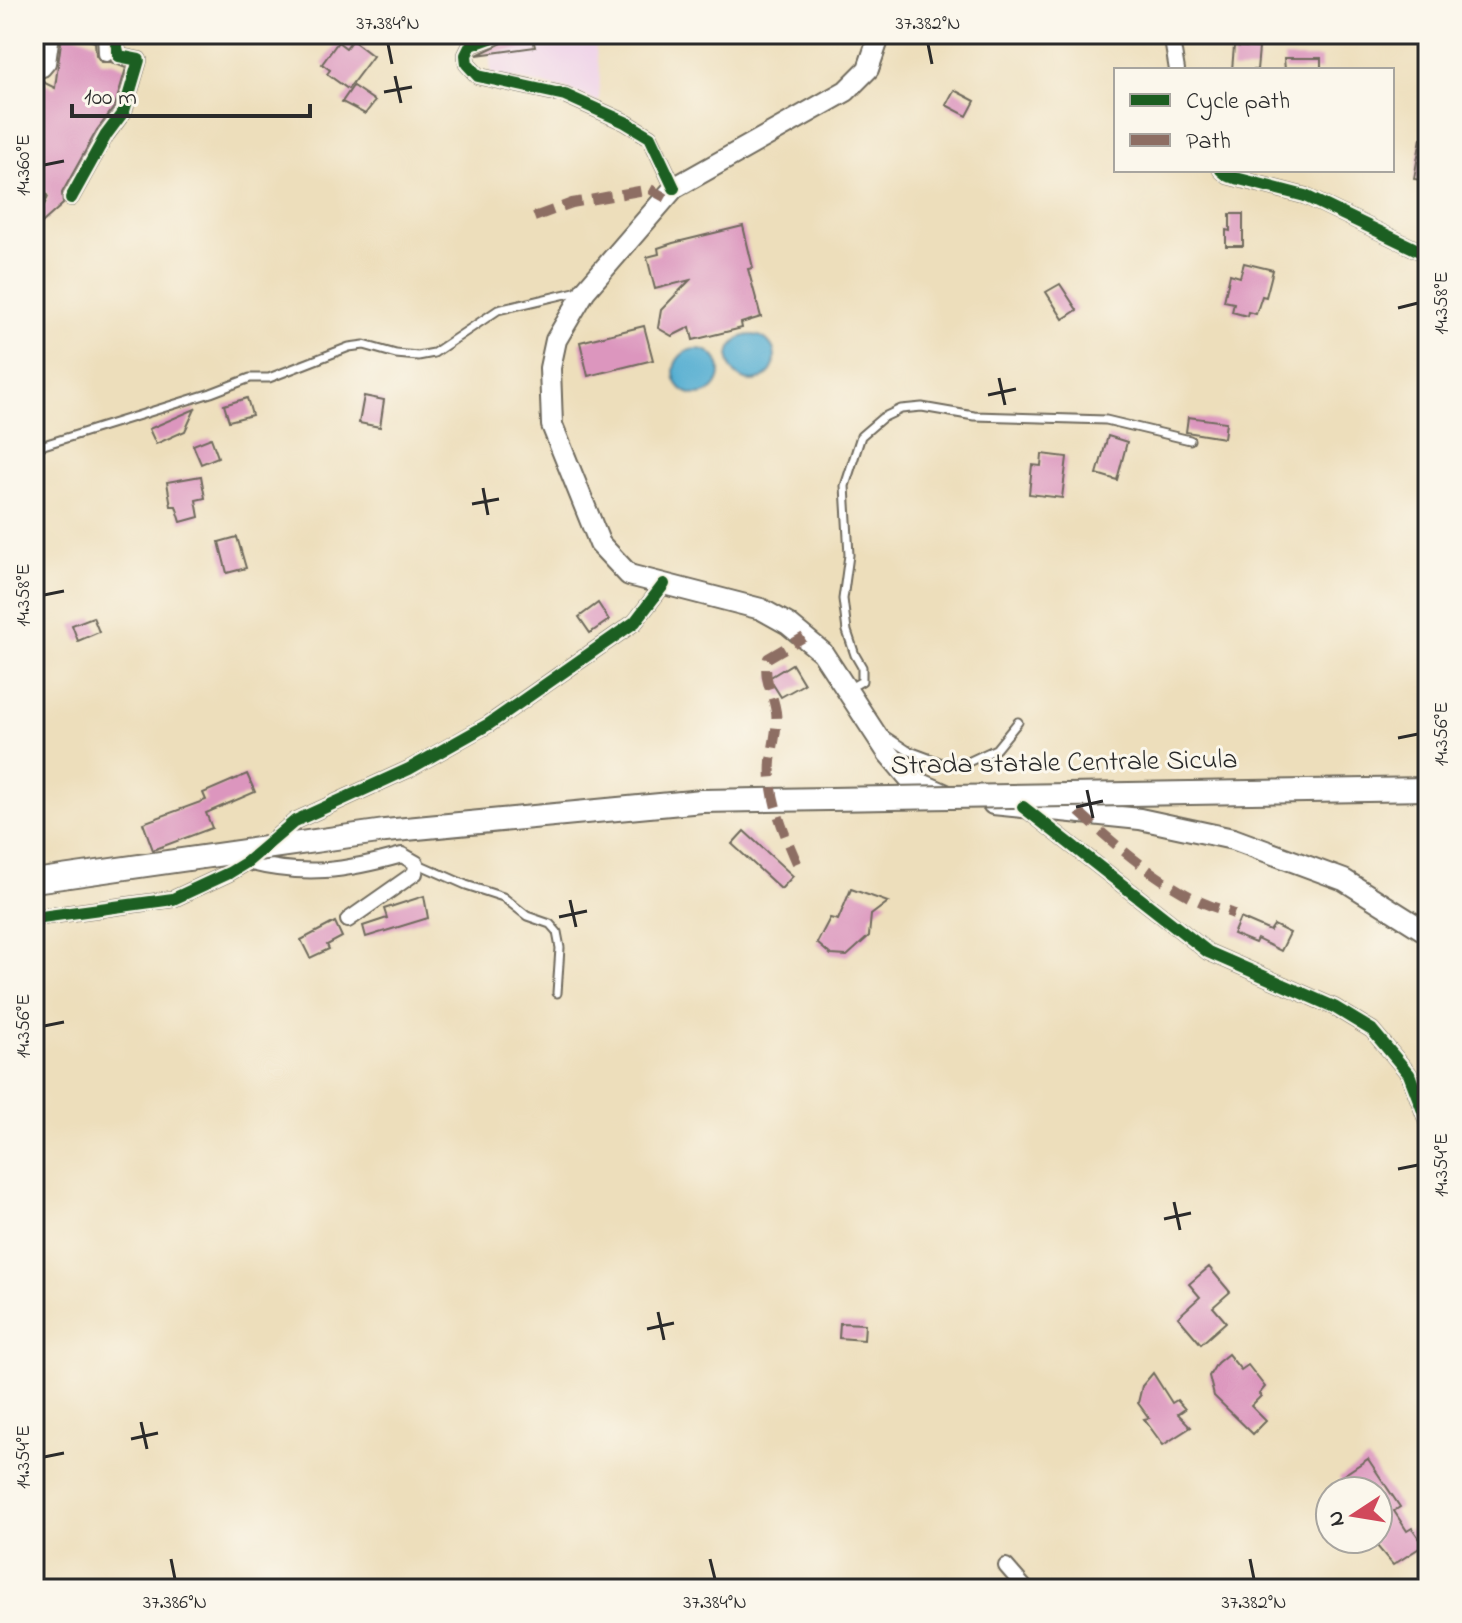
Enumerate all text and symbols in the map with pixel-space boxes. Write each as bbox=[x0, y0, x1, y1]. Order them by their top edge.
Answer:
text: 37.384°N bbox=[356, 10, 420, 39]
text: 37.382°N bbox=[895, 10, 961, 39]
scale bar bbox=[72, 68, 310, 118]
legend bbox=[1114, 68, 1394, 172]
text: 100 m bbox=[84, 81, 137, 116]
text: Cycle path bbox=[1186, 85, 1290, 121]
text: Path bbox=[1186, 125, 1231, 160]
text: 14.360°E bbox=[10, 134, 39, 196]
text: 14.358°E bbox=[1428, 271, 1457, 335]
text: 14.358°E bbox=[10, 563, 39, 627]
text: 14.356°E bbox=[1428, 702, 1457, 766]
street label: Strada statale Centrale Sicula bbox=[890, 740, 1238, 788]
text: 14.356°E bbox=[10, 994, 39, 1058]
text: 14.354°E bbox=[1428, 1133, 1457, 1197]
text: 14.354°E bbox=[10, 1425, 39, 1489]
north arrow bbox=[1314, 1475, 1394, 1555]
text: N bbox=[1320, 1508, 1355, 1529]
text: 37.386°N bbox=[143, 1589, 207, 1618]
text: 37.384°N bbox=[683, 1589, 747, 1618]
text: 37.382°N bbox=[1221, 1589, 1287, 1618]

